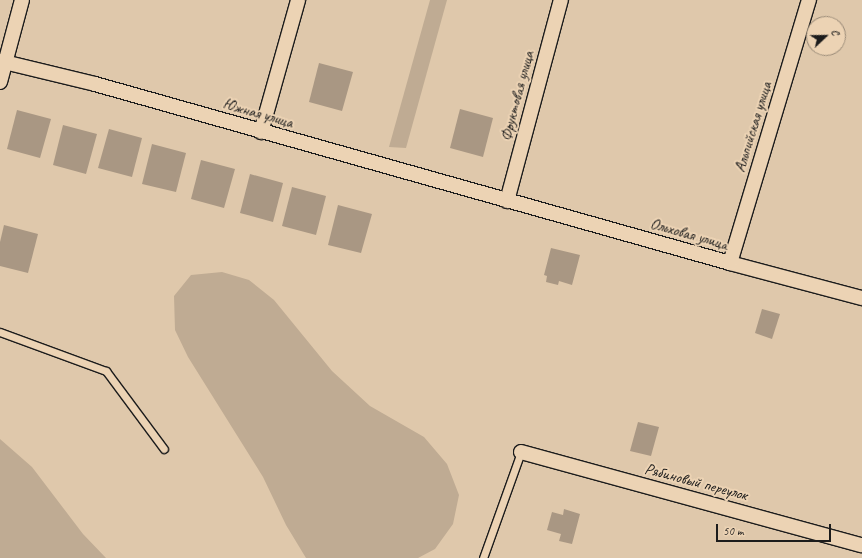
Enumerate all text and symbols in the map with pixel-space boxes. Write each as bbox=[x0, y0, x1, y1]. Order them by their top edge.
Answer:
north arrow bbox=[806, 16, 846, 56]
text: С bbox=[829, 27, 844, 37]
street label: Фруктовая улица bbox=[496, 48, 538, 144]
street label: Альпийская улица bbox=[730, 79, 776, 175]
street label: Южная улица bbox=[220, 94, 296, 132]
street label: Ольховая улица bbox=[648, 214, 730, 254]
street label: Рябиновый переулок bbox=[642, 459, 750, 505]
scale bar bbox=[718, 516, 833, 542]
text: 50 m bbox=[723, 523, 743, 539]

